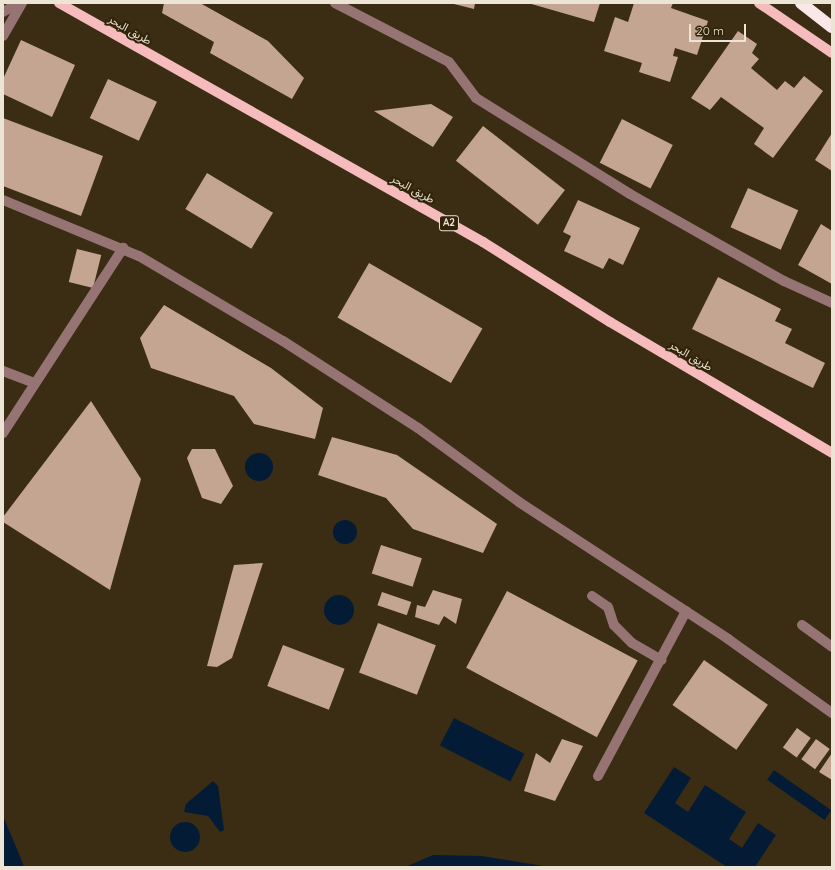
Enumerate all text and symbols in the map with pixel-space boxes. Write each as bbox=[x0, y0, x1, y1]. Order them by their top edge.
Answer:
street label: طريق البحر bbox=[106, 12, 154, 48]
scale bar bbox=[691, 16, 748, 42]
text: 20 m bbox=[696, 23, 724, 38]
street label: طريق البحر bbox=[389, 172, 437, 206]
road number: A2 bbox=[438, 215, 460, 231]
street label: طريق البحر bbox=[667, 338, 715, 374]

